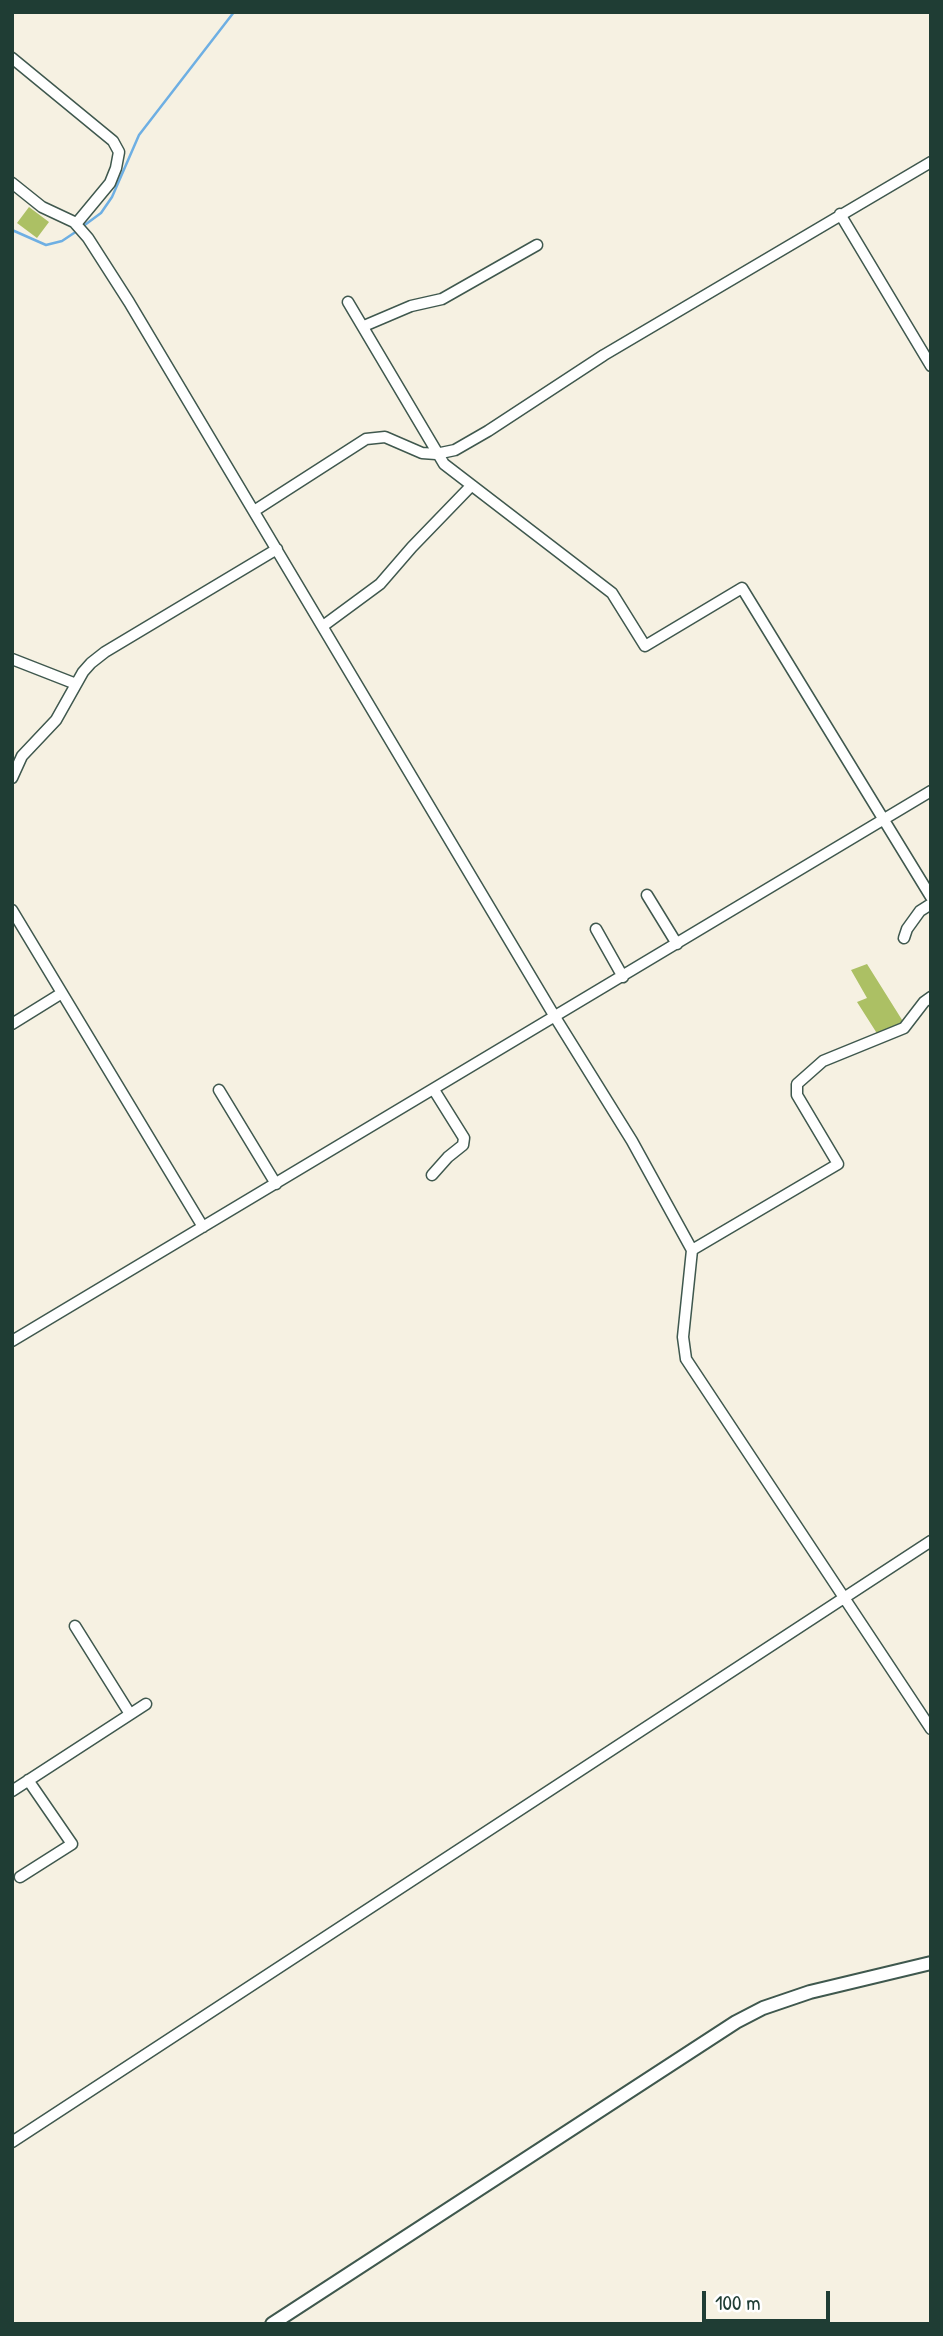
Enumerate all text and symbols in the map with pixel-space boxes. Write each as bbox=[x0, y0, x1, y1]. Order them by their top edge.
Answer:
scale bar bbox=[705, 2276, 833, 2320]
text: 100 m bbox=[715, 2288, 761, 2317]

